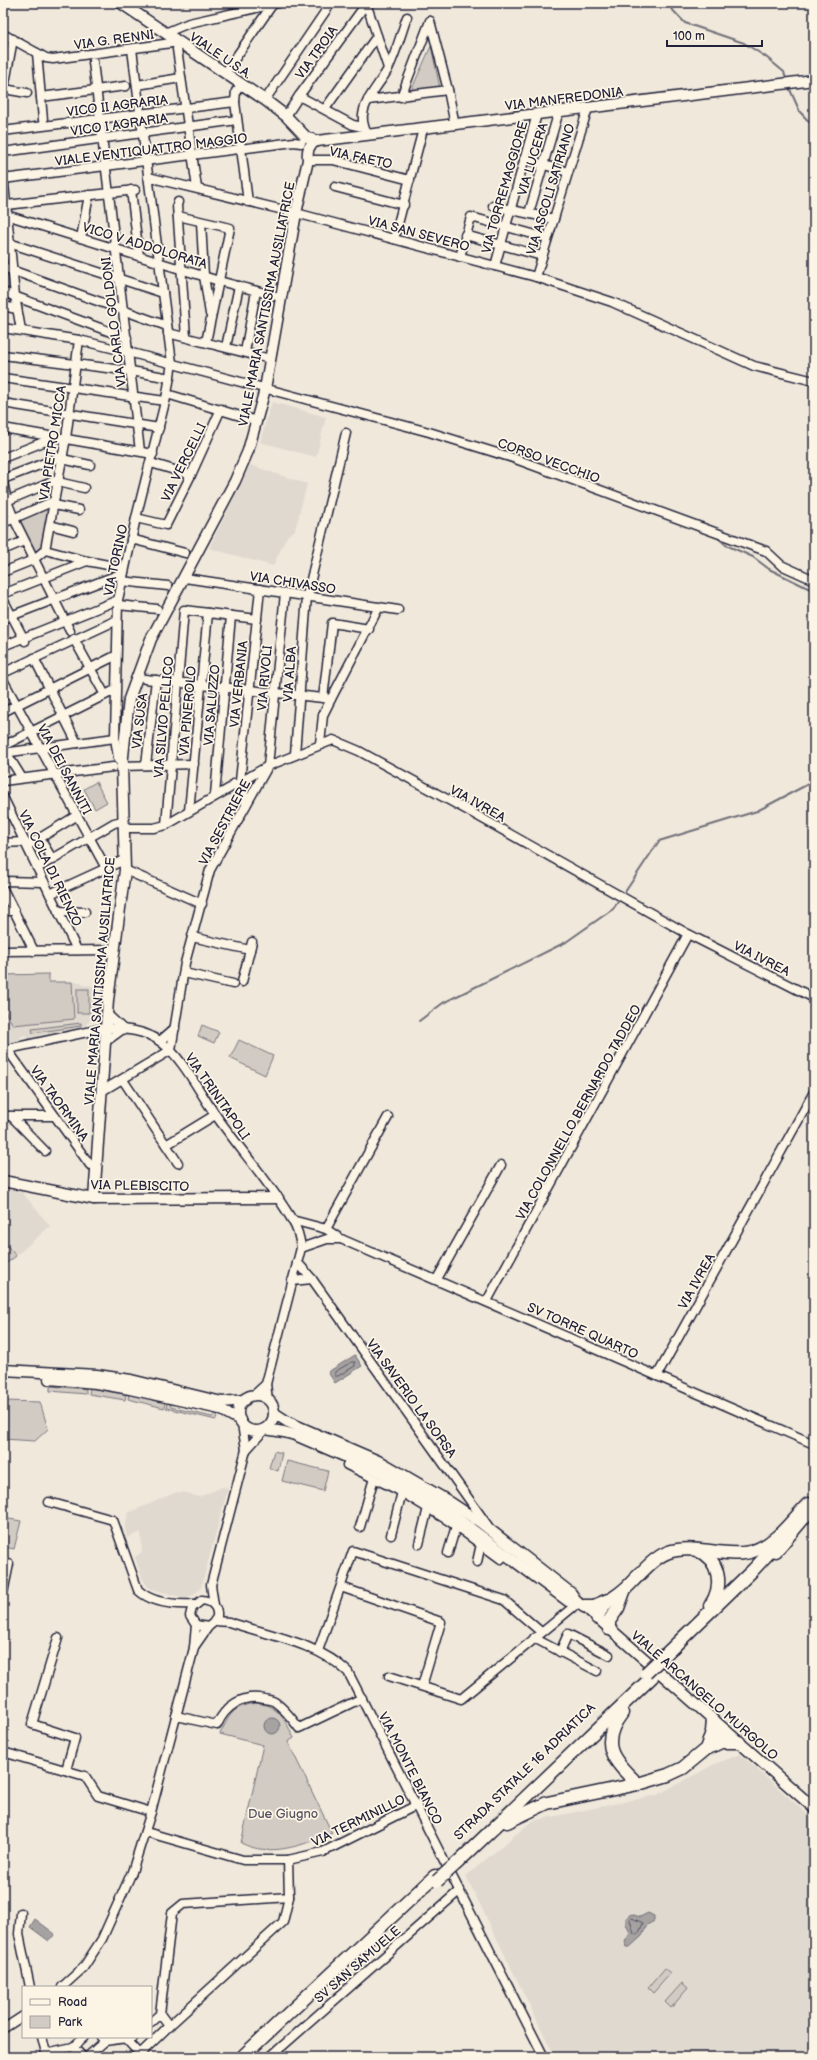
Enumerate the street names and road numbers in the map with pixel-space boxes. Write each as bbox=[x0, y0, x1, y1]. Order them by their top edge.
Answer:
street label: VIA TROIA bbox=[292, 23, 342, 82]
street label: VIA G. RENNI bbox=[73, 26, 155, 54]
street label: VIALE U.S.A. bbox=[186, 29, 255, 83]
street label: VIA MANFREDONIA bbox=[504, 84, 624, 114]
street label: VICO II AGRARIA bbox=[66, 92, 169, 120]
street label: VICO I AGRARIA bbox=[70, 110, 169, 140]
street label: VIA TORREMAGGIORE bbox=[478, 119, 532, 255]
street label: VIA LUCERA bbox=[514, 121, 552, 198]
street label: VIA ASCOLI SATRIANO bbox=[523, 122, 579, 257]
street label: VIALE VENTIQUATTRO MAGGIO bbox=[54, 130, 248, 170]
street label: VIA FAETO bbox=[328, 143, 394, 172]
street label: VIALE MARIA SANTISSIMA AUSILIATRICE bbox=[235, 180, 299, 428]
street label: VIA SAN SEVERO bbox=[366, 213, 471, 255]
street label: VICO V ADDOLORATA bbox=[80, 219, 209, 273]
street label: VIA CARLO GOLDONI bbox=[98, 256, 130, 388]
street label: VIA PIETRO MICCA bbox=[36, 384, 70, 502]
street label: VIA VERCELLI bbox=[158, 420, 210, 504]
street label: CORSO VECCHIO bbox=[495, 435, 602, 487]
street label: VIA TORINO bbox=[101, 523, 131, 598]
street label: VIA CHIVASSO bbox=[249, 568, 337, 598]
street label: VIA VERBANIA bbox=[226, 640, 252, 728]
street label: VIA RIVOLI bbox=[254, 645, 276, 712]
street label: VIA ALBA bbox=[280, 646, 300, 702]
street label: VIA SILVIO PELLICO bbox=[151, 656, 177, 778]
street label: VIA SALUZZO bbox=[200, 664, 224, 746]
street label: VIA PINEROLO bbox=[176, 665, 200, 757]
street label: VIA SUSA bbox=[129, 692, 151, 750]
street label: VIA DEI SANNITI bbox=[34, 722, 95, 817]
street label: VIA SESTRIERE bbox=[196, 776, 254, 868]
street label: VIA IVREA bbox=[447, 782, 508, 826]
street label: VIA COLA DI RIENZO bbox=[15, 808, 85, 929]
street label: VIALE MARIA SANTISSIMA AUSILIATRICE bbox=[81, 856, 119, 1106]
street label: VIA IVREA bbox=[731, 938, 793, 980]
street label: VIA COLONNELLO BERNARDO TADDEO bbox=[513, 1002, 645, 1223]
street label: VIA TRINITAPOLI bbox=[181, 1050, 253, 1143]
street label: VIA TAORMINA bbox=[26, 1063, 92, 1144]
street label: VIA PLEBISCITO bbox=[90, 1177, 190, 1195]
street label: VIA IVREA bbox=[675, 1251, 719, 1312]
street label: SV TORRE QUARTO bbox=[525, 1299, 641, 1363]
street label: VIA SAVERIO LA SORSA bbox=[363, 1336, 460, 1461]
street label: VIALE ARCANGELO MURGOLO bbox=[628, 1628, 781, 1764]
street label: STRADA STATALE 16 ADRIATICA bbox=[451, 1700, 599, 1844]
street label: VIA MONTE BIANCO bbox=[375, 1710, 445, 1827]
street label: VIA TERMINILLO bbox=[309, 1791, 408, 1851]
street label: SV SAN SAMUELE bbox=[311, 1923, 404, 2007]

